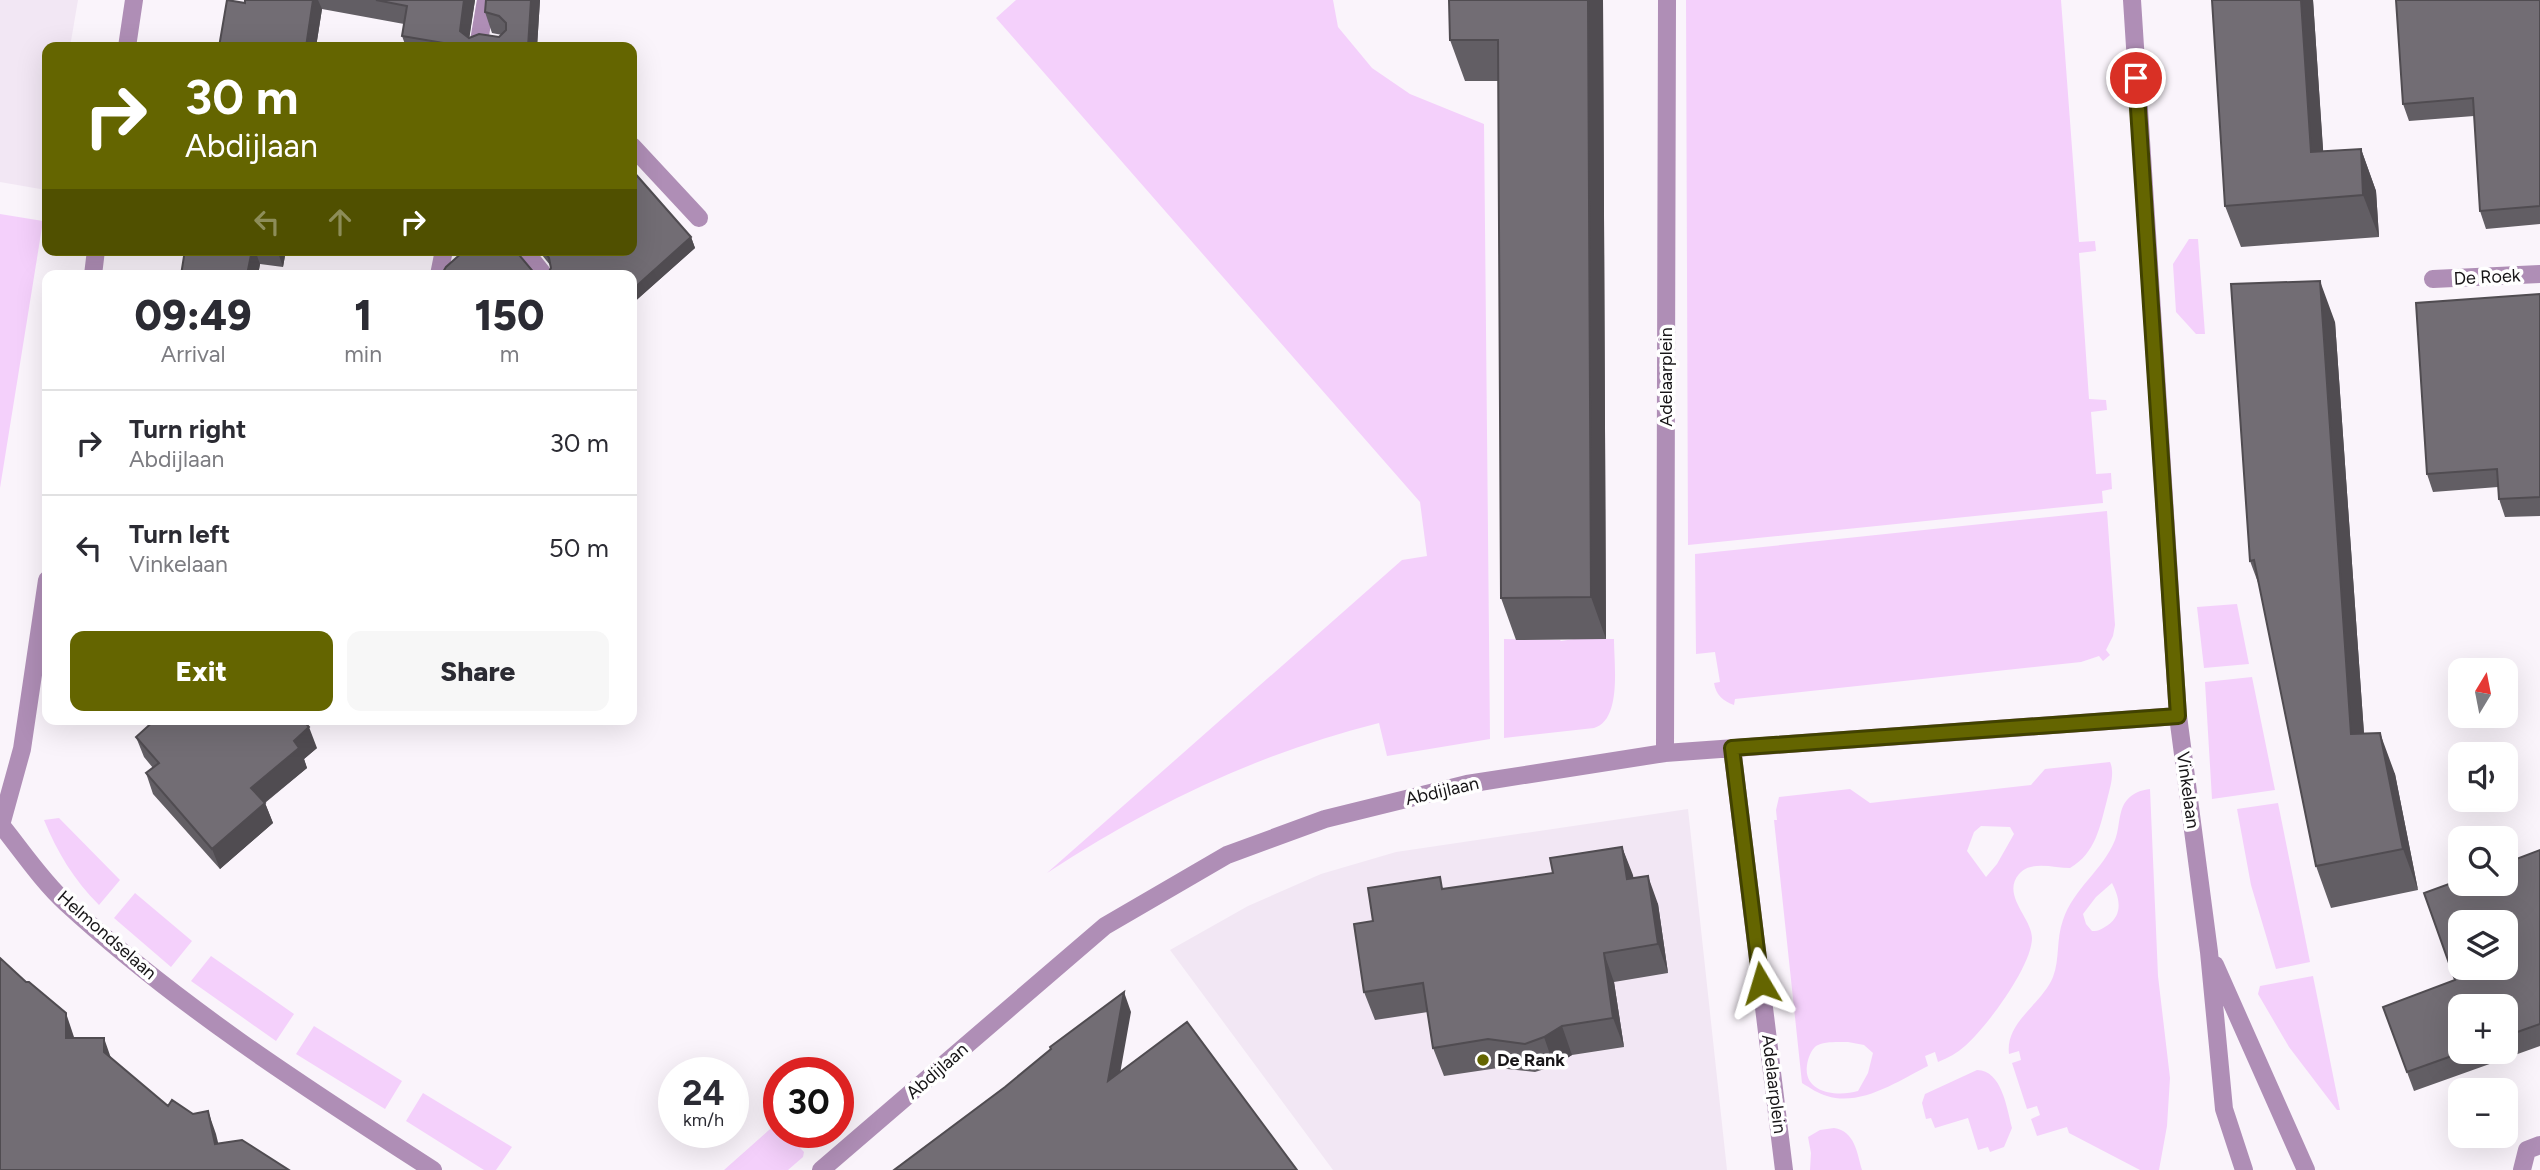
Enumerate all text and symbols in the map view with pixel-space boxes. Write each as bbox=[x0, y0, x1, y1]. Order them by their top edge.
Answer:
pin bbox=[2106, 48, 2166, 108]
icon: arrive bbox=[2117, 59, 2155, 97]
text: 30 m bbox=[185, 67, 298, 126]
icon: right bbox=[70, 70, 161, 161]
text: Abdijlaan bbox=[185, 127, 318, 165]
icon: left bbox=[248, 203, 286, 241]
icon: ahead bbox=[321, 203, 359, 241]
icon: right bbox=[394, 203, 432, 241]
street label: De Roek bbox=[2453, 264, 2521, 290]
text: 09:49 bbox=[135, 290, 252, 341]
text: 1 bbox=[354, 290, 372, 341]
text: 150 bbox=[475, 290, 544, 341]
street label: Adelaarplein bbox=[1655, 327, 1677, 427]
text: Arrival bbox=[161, 340, 226, 368]
text: min bbox=[344, 340, 382, 368]
text: m bbox=[500, 340, 519, 368]
text: Turn right bbox=[129, 413, 246, 445]
icon: right bbox=[70, 424, 108, 462]
text: 30 m bbox=[550, 427, 609, 459]
text: Abdijlaan bbox=[129, 445, 224, 473]
text: Turn left bbox=[129, 518, 230, 550]
icon: left bbox=[70, 529, 108, 567]
text: 50 m bbox=[549, 532, 609, 564]
text: Vinkelaan bbox=[129, 550, 228, 578]
button: Exit bbox=[70, 631, 333, 711]
button: Share bbox=[347, 631, 609, 711]
north arrow bbox=[2448, 658, 2518, 728]
map controls bbox=[2448, 658, 2518, 1148]
button: sound bbox=[2448, 742, 2518, 812]
street label: Vinkelaan bbox=[2172, 750, 2204, 830]
street label: Abdijlaan bbox=[1403, 772, 1481, 810]
button: search bbox=[2448, 826, 2518, 896]
street label: Helmondselaan bbox=[53, 886, 161, 984]
button: layers bbox=[2448, 910, 2518, 980]
position arrow bbox=[1724, 946, 1798, 1020]
button: + bbox=[2448, 994, 2518, 1064]
street label: Adelaarplein bbox=[1757, 1033, 1791, 1135]
street label: Abdijlaan bbox=[902, 1038, 972, 1104]
place label: De Rank bbox=[1497, 1049, 1565, 1071]
marker: De Rank bbox=[1475, 1052, 1491, 1068]
speed limit sign: 30 bbox=[763, 1057, 854, 1148]
text: 24 bbox=[682, 1072, 725, 1114]
button: − bbox=[2448, 1078, 2518, 1148]
text: km/h bbox=[683, 1109, 724, 1131]

